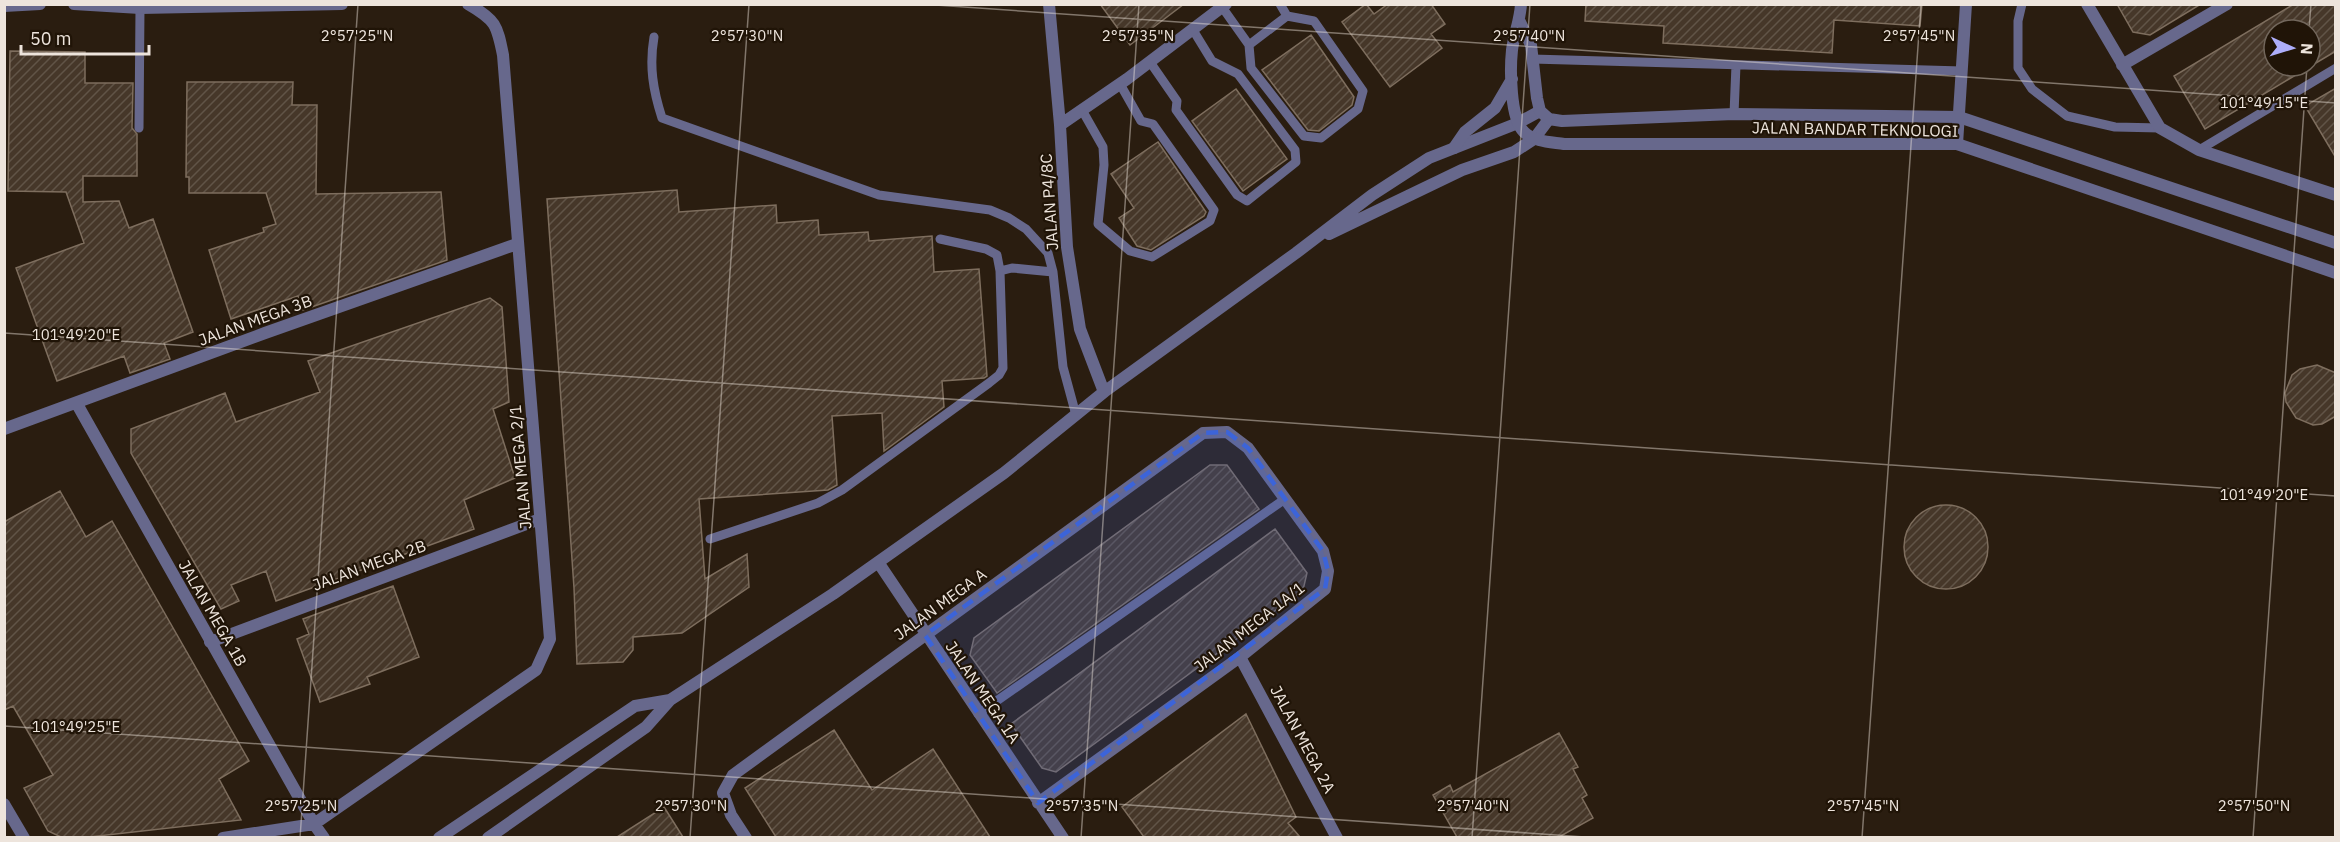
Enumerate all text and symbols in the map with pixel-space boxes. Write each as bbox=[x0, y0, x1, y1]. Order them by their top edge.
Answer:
scale bar bbox=[21, 18, 148, 56]
north arrow bbox=[2262, 18, 2322, 78]
text: 2°57'25"N bbox=[321, 26, 393, 45]
text: 2°57'30"N bbox=[711, 26, 783, 45]
text: 2°57'35"N bbox=[1102, 26, 1174, 45]
text: 2°57'40"N bbox=[1493, 26, 1565, 45]
text: 2°57'45"N bbox=[1883, 26, 1955, 45]
text: 50 m bbox=[30, 27, 72, 50]
text: N bbox=[2297, 43, 2317, 56]
text: 101°49'15"E bbox=[2220, 93, 2308, 112]
street label: JALAN BANDAR TEKNOLOGI bbox=[1752, 117, 1958, 141]
street label: JALAN P4/8C bbox=[1036, 153, 1062, 251]
street label: JALAN MEGA 3B bbox=[195, 290, 315, 350]
text: 101°49'20"E bbox=[32, 325, 120, 344]
street label: JALAN MEGA 2/1 bbox=[505, 404, 535, 530]
text: 101°49'20"E bbox=[2220, 485, 2308, 504]
street label: JALAN MEGA 2B bbox=[309, 535, 429, 595]
street label: JALAN MEGA 1B bbox=[174, 556, 252, 670]
street label: JALAN MEGA A bbox=[890, 564, 990, 644]
street label: JALAN MEGA 1A/1 bbox=[1190, 578, 1308, 676]
street label: JALAN MEGA 1A bbox=[941, 637, 1025, 747]
street label: JALAN MEGA 2A bbox=[1266, 682, 1340, 796]
text: 101°49'25"E bbox=[32, 717, 120, 736]
text: 2°57'25"N bbox=[265, 796, 337, 815]
text: 2°57'30"N bbox=[655, 796, 727, 815]
text: 2°57'35"N bbox=[1046, 796, 1118, 815]
text: 2°57'40"N bbox=[1437, 796, 1509, 815]
text: 2°57'45"N bbox=[1827, 796, 1899, 815]
text: 2°57'50"N bbox=[2218, 796, 2290, 815]

